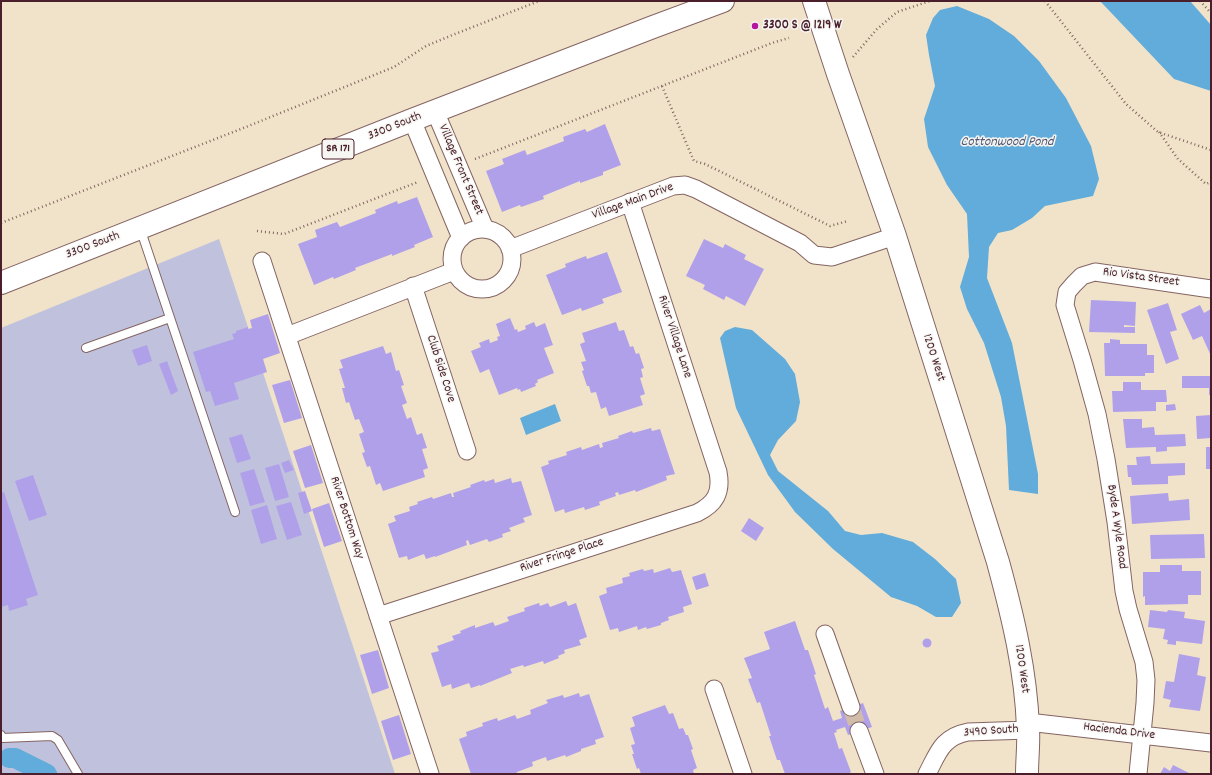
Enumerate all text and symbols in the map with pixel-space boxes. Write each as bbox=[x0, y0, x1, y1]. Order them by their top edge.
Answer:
place label: 3300 S @ 1219 W bbox=[763, 18, 842, 34]
marker: 3300 S @ 1219 W bbox=[750, 21, 760, 31]
street label: 3300 South bbox=[366, 109, 424, 145]
street label: Village Front Street bbox=[434, 122, 486, 218]
water label: Cottonwood Pond bbox=[960, 135, 1054, 151]
road number: SR 171 bbox=[322, 139, 354, 159]
street label: Village Main Drive bbox=[590, 180, 676, 224]
street label: 3300 South bbox=[64, 229, 122, 263]
street label: Rio Vista Street bbox=[1102, 265, 1180, 291]
street label: River Village Lane bbox=[653, 294, 695, 380]
street label: 1200 West bbox=[918, 332, 948, 384]
street label: Club Side Cove bbox=[422, 333, 458, 405]
street label: River Bottom Way bbox=[325, 475, 367, 561]
street label: Byde A Wyle Road bbox=[1102, 484, 1130, 570]
street label: River Fringe Place bbox=[518, 535, 606, 577]
street label: 1200 West bbox=[1010, 644, 1032, 694]
street label: Hacienda Drive bbox=[1082, 720, 1156, 744]
street label: 3490 South bbox=[963, 722, 1019, 742]

